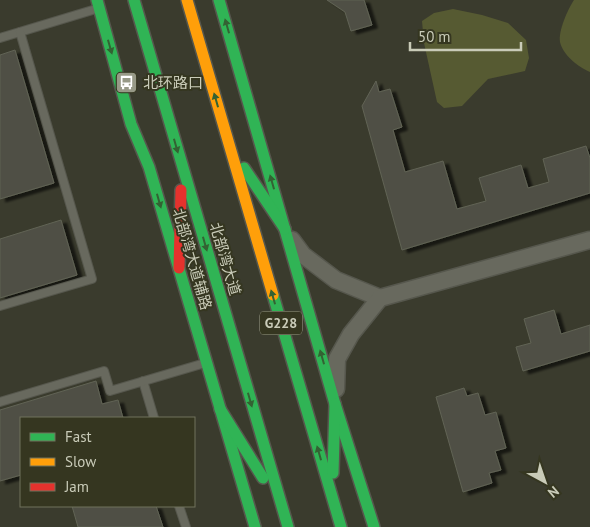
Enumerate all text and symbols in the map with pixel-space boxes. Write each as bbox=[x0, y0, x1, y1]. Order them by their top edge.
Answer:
one-way arrow bbox=[222, 18, 230, 33]
scale bar bbox=[410, 20, 521, 52]
text: 50 m bbox=[418, 27, 451, 46]
one-way arrow bbox=[106, 39, 114, 55]
bus stop icon: 北环路口 bbox=[115, 71, 139, 95]
place label: 北环路口 bbox=[143, 73, 203, 92]
one-way arrow bbox=[211, 92, 219, 107]
one-way arrow bbox=[173, 138, 181, 153]
one-way arrow bbox=[267, 175, 275, 190]
one-way arrow bbox=[156, 194, 164, 209]
street label: 北部湾大道辅路 bbox=[169, 206, 216, 312]
street label: 北部湾大道 bbox=[206, 220, 245, 298]
one-way arrow bbox=[201, 236, 209, 251]
one-way arrow bbox=[269, 289, 277, 304]
road number: G228 bbox=[260, 312, 302, 334]
one-way arrow bbox=[317, 349, 325, 364]
one-way arrow bbox=[247, 392, 255, 407]
legend bbox=[20, 417, 195, 507]
text: Fast bbox=[65, 427, 92, 446]
one-way arrow bbox=[314, 445, 322, 460]
text: Slow bbox=[65, 452, 96, 471]
north arrow bbox=[520, 457, 570, 507]
text: Jam bbox=[64, 477, 89, 496]
text: N bbox=[544, 482, 563, 502]

